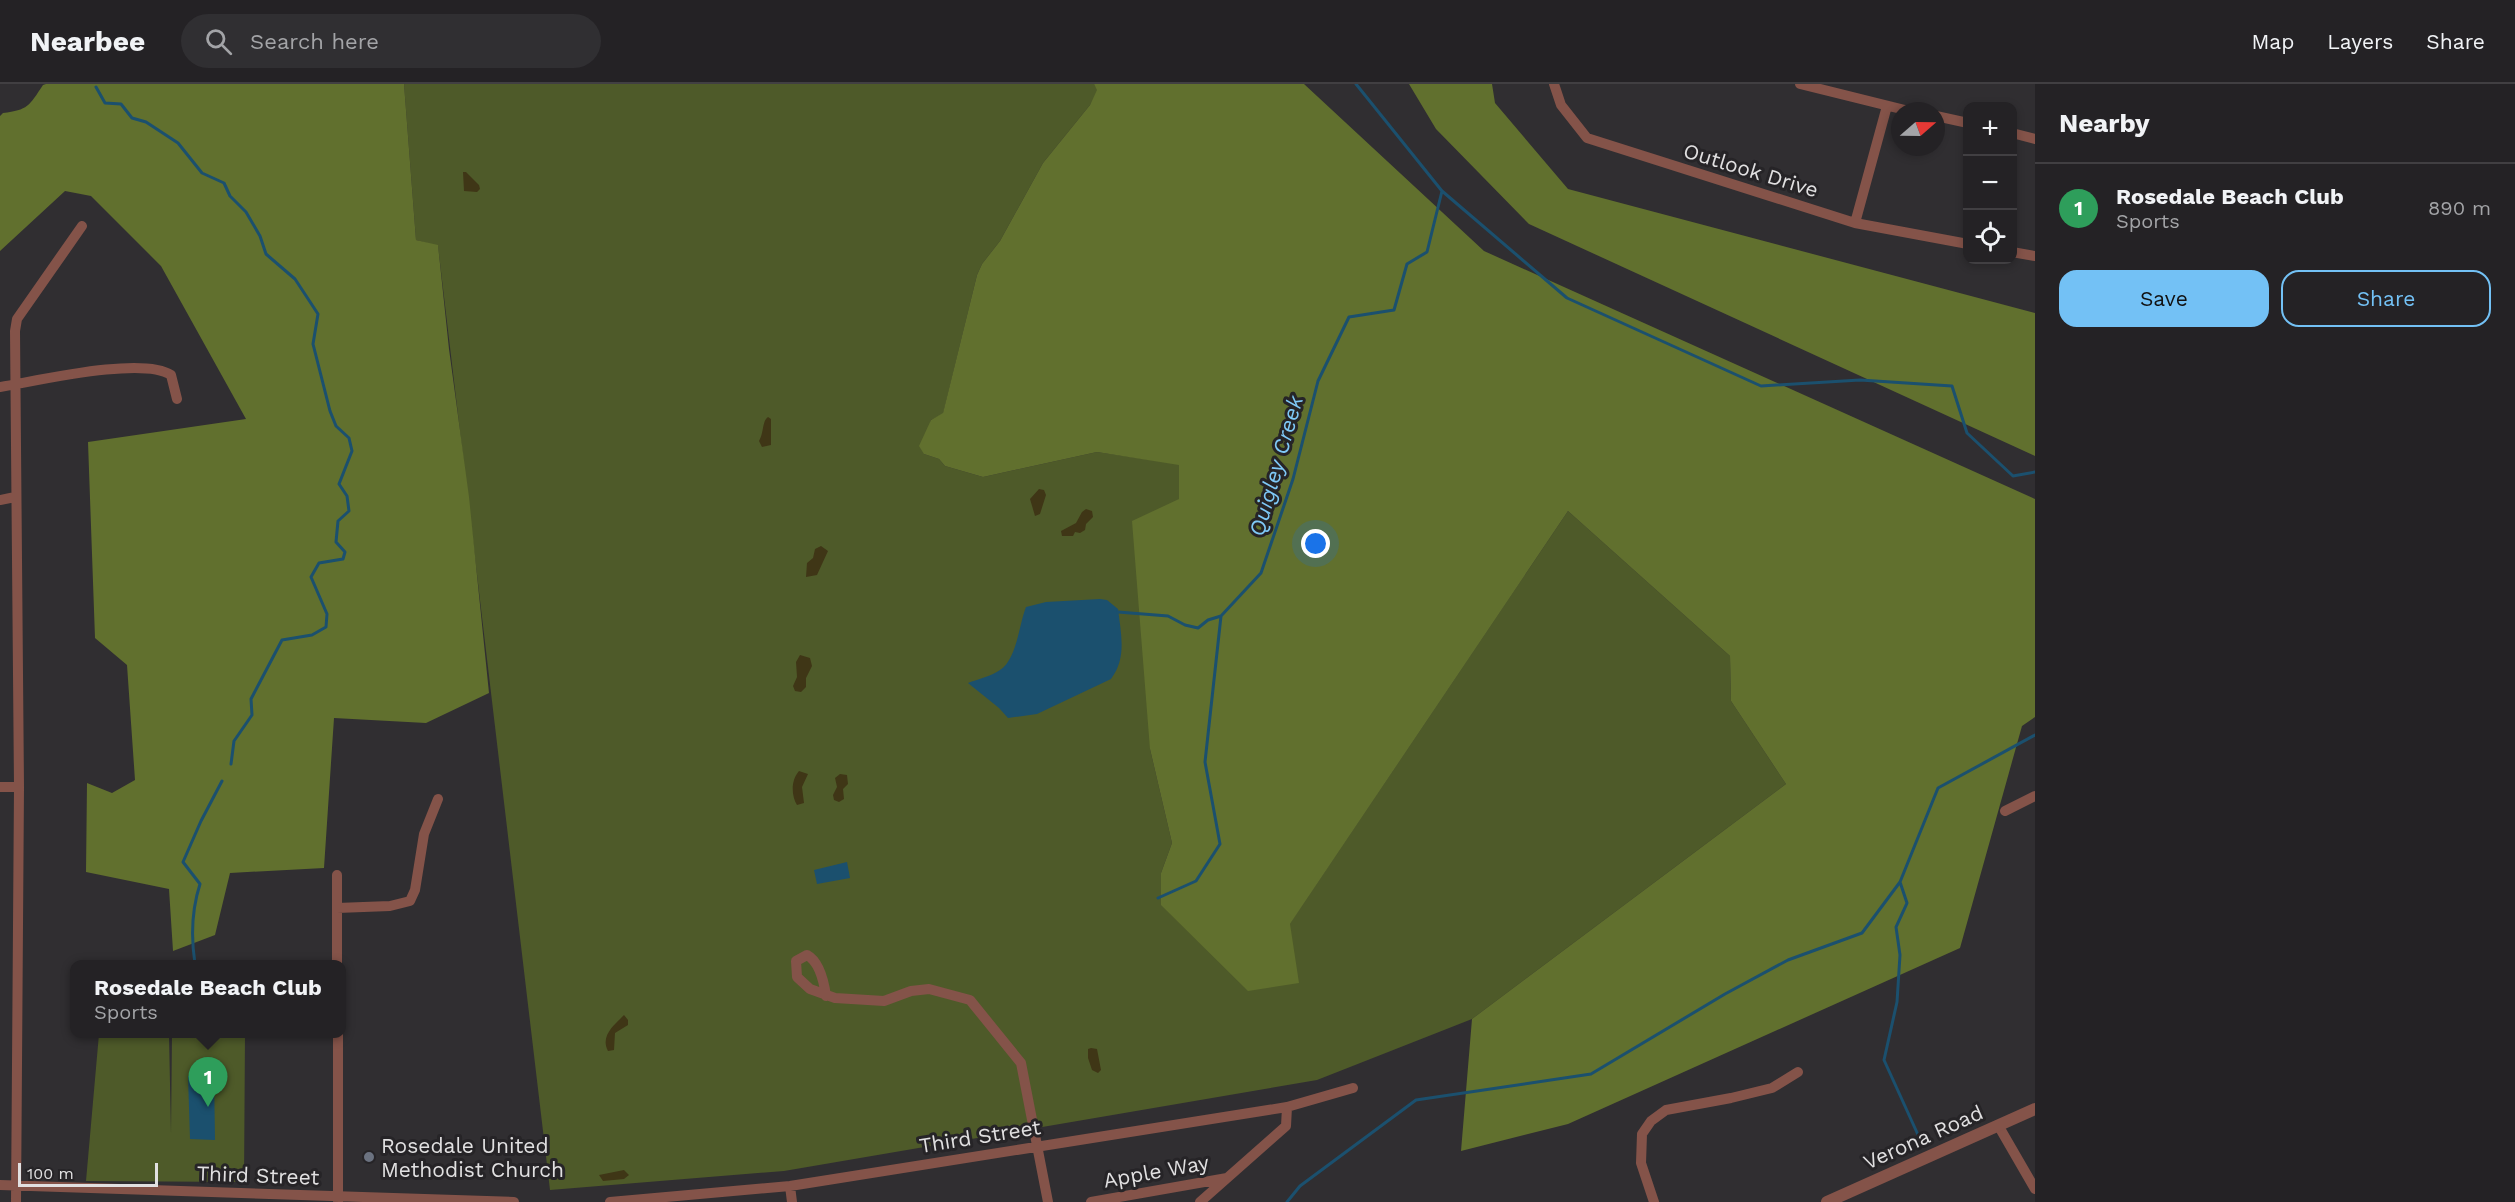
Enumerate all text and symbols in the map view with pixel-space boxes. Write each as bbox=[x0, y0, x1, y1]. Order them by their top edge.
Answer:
search box bbox=[181, 14, 601, 68]
text: Nearbee bbox=[30, 25, 145, 58]
icon: search bbox=[202, 25, 235, 58]
text: Search here bbox=[250, 29, 379, 54]
text: Map bbox=[2251, 29, 2294, 54]
text: Layers bbox=[2327, 29, 2393, 54]
text: Share bbox=[2426, 29, 2485, 54]
north arrow bbox=[1891, 102, 1945, 156]
map controls bbox=[1963, 102, 2017, 264]
button: + bbox=[1963, 102, 2017, 156]
text: Nearby bbox=[2059, 108, 2150, 138]
street label: Outlook Drive bbox=[1680, 138, 1822, 202]
button: − bbox=[1963, 156, 2017, 210]
text: Rosedale Beach Club bbox=[2116, 184, 2344, 209]
text: 1 bbox=[2074, 196, 2083, 220]
text: 890 m bbox=[2428, 196, 2491, 220]
text: Sports bbox=[2116, 209, 2180, 233]
button: locate bbox=[1963, 210, 2017, 264]
button: Save bbox=[2059, 270, 2269, 327]
button: Share bbox=[2281, 270, 2491, 327]
water label: Quigley Creek bbox=[1244, 392, 1308, 539]
your location bbox=[1301, 529, 1330, 558]
popup bbox=[70, 960, 346, 1038]
text: Rosedale Beach Club bbox=[94, 975, 322, 1000]
text: Sports bbox=[94, 1000, 158, 1024]
pin: 1 bbox=[188, 1058, 228, 1107]
street label: Verona Road bbox=[1859, 1099, 1987, 1175]
street label: Third Street bbox=[917, 1114, 1043, 1158]
place label: Rosedale United Methodist Church bbox=[381, 1133, 564, 1182]
street label: Apple Way bbox=[1101, 1149, 1211, 1193]
marker: Rosedale United Methodist Church bbox=[362, 1150, 376, 1164]
scale bar bbox=[18, 1160, 158, 1188]
street label: Third Street bbox=[196, 1160, 320, 1190]
text: 100 m bbox=[27, 1164, 74, 1183]

